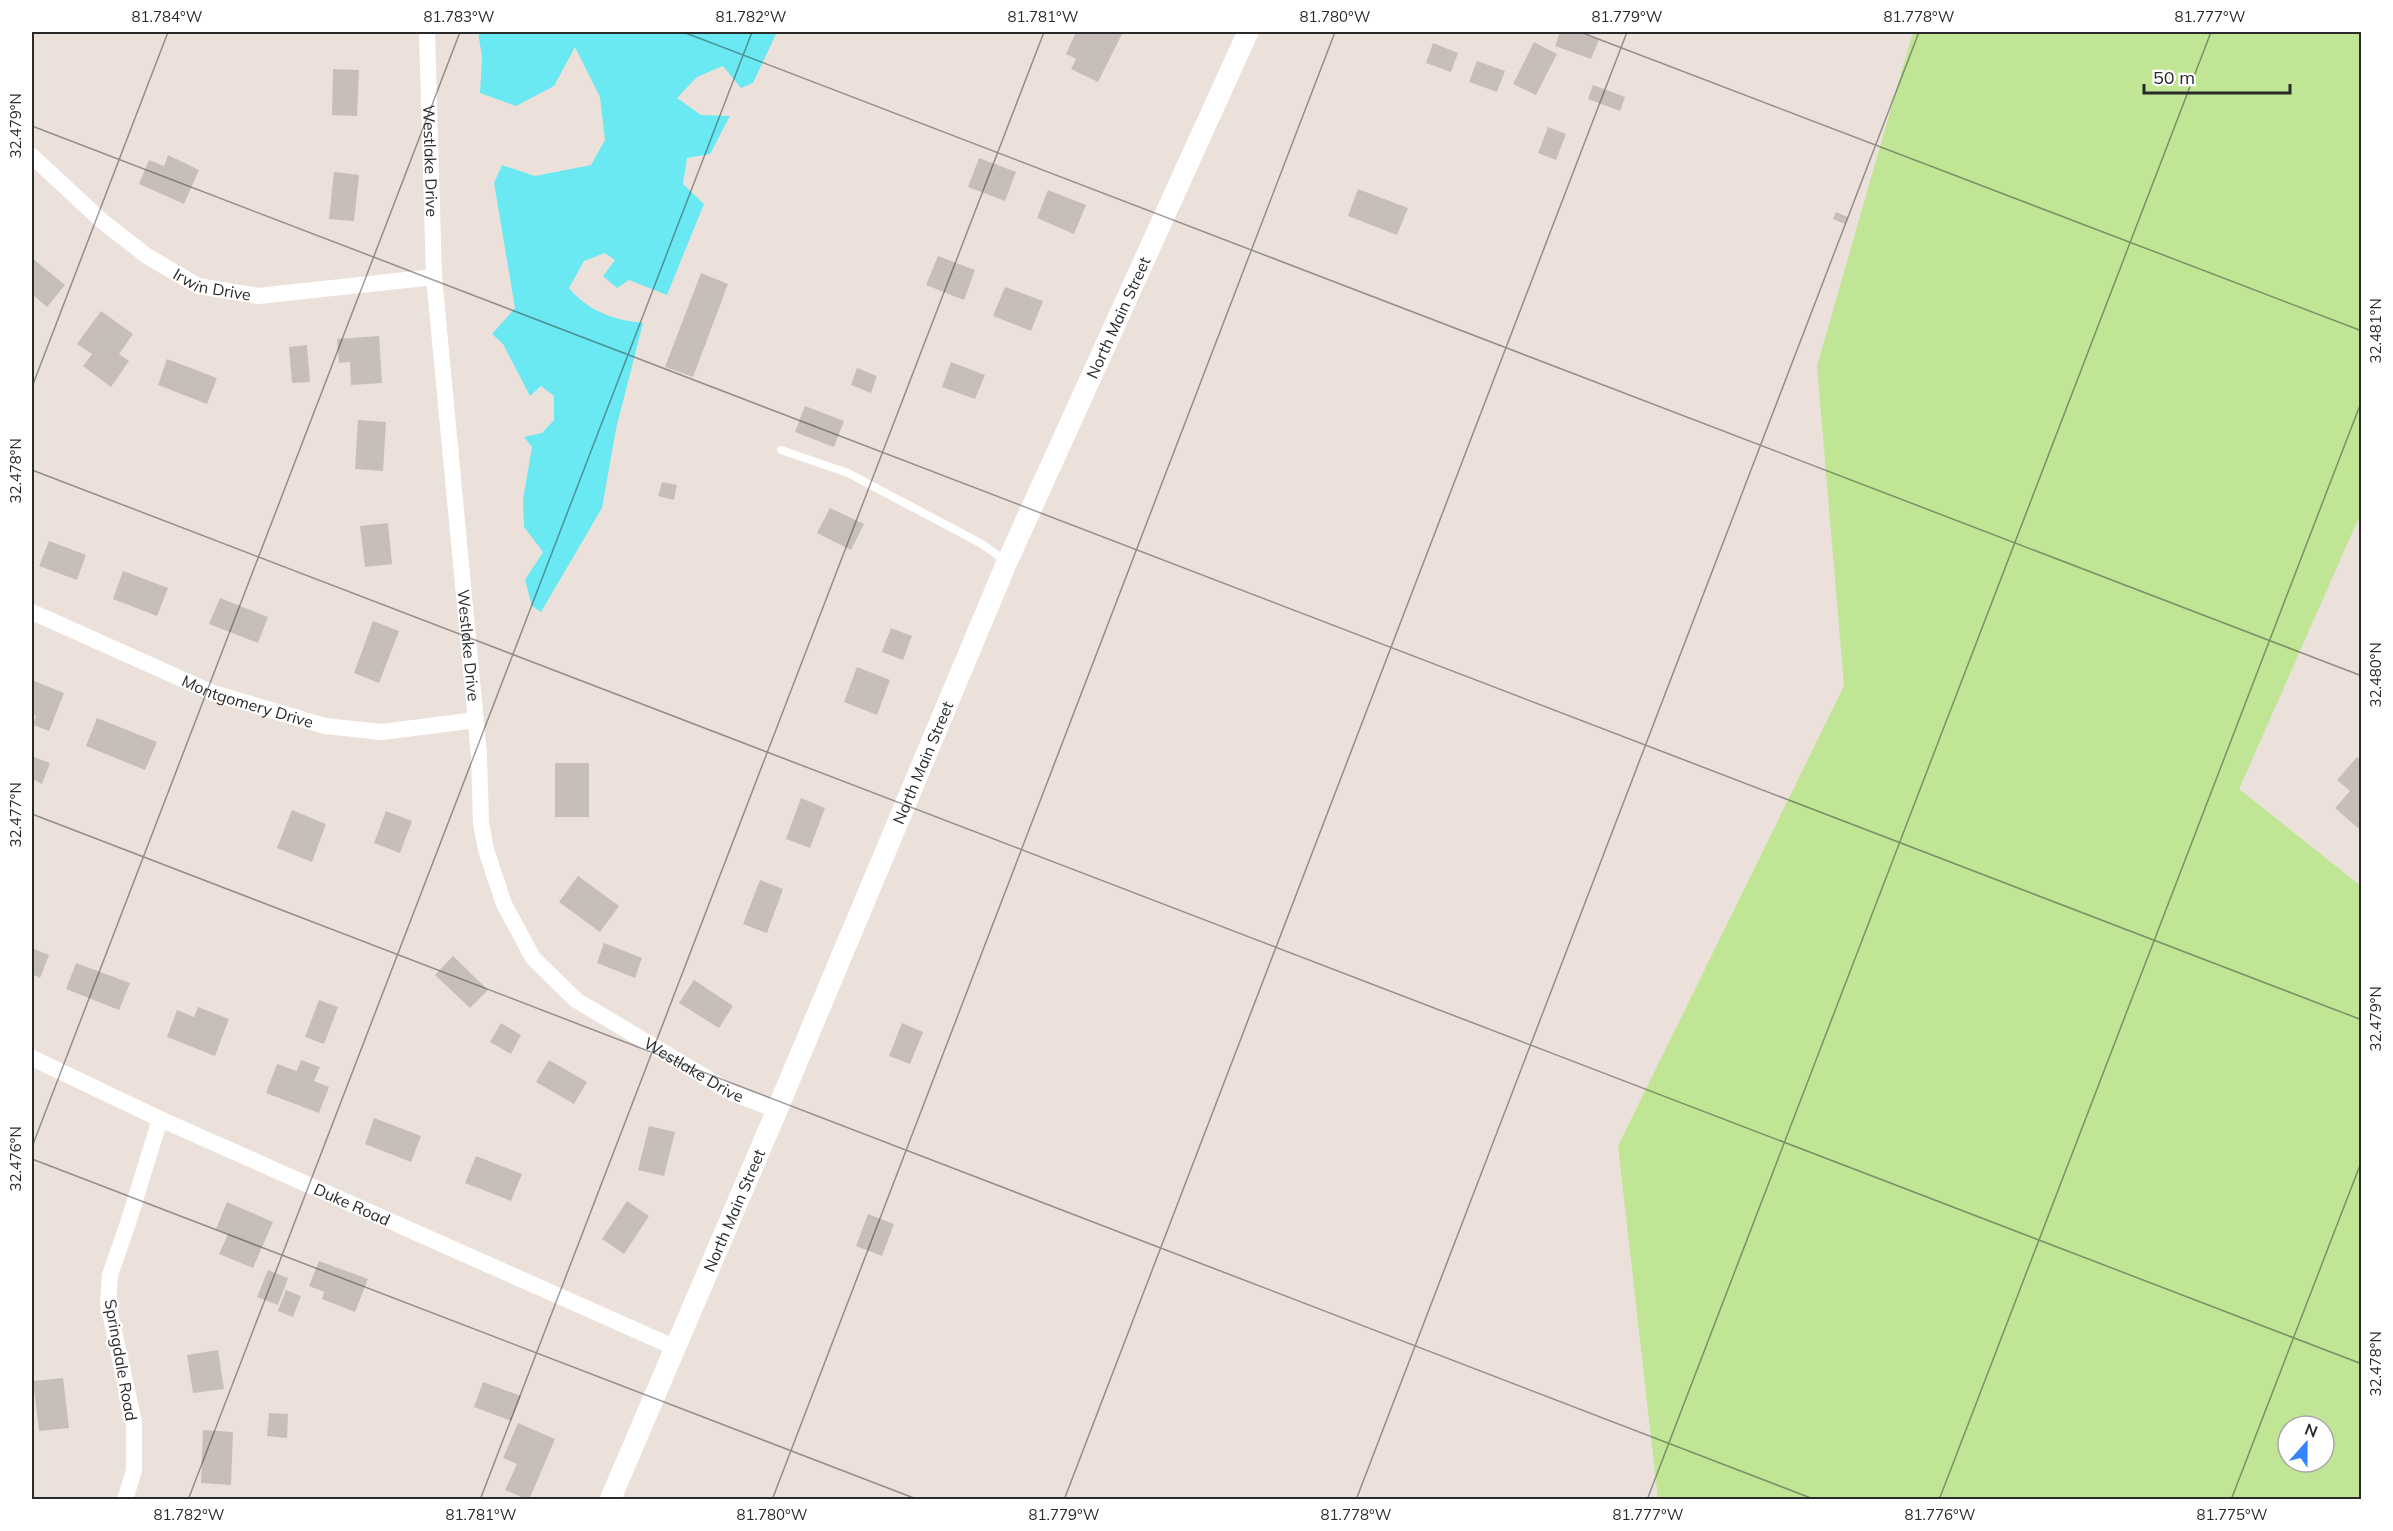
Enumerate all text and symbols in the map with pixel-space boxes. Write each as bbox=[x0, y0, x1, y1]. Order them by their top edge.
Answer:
text: 81.784°W bbox=[132, 7, 203, 26]
text: 81.783°W bbox=[424, 7, 495, 26]
text: 81.782°W bbox=[716, 7, 787, 26]
text: 81.781°W bbox=[1008, 7, 1079, 26]
text: 81.780°W bbox=[1300, 7, 1371, 26]
text: 81.779°W bbox=[1592, 7, 1663, 26]
text: 81.778°W bbox=[1884, 7, 1955, 26]
text: 81.777°W bbox=[2175, 7, 2246, 26]
scale bar bbox=[2144, 57, 2290, 95]
text: 50 m bbox=[2153, 66, 2195, 89]
text: 32.479°N bbox=[6, 93, 25, 159]
street label: Westlake Drive bbox=[419, 105, 442, 217]
street label: North Main Street bbox=[1082, 253, 1155, 382]
street label: Irwin Drive bbox=[170, 264, 252, 305]
text: 32.481°N bbox=[2366, 298, 2385, 364]
text: 32.478°N bbox=[6, 438, 25, 504]
street label: Westlake Drive bbox=[453, 589, 484, 702]
text: 32.480°N bbox=[2366, 642, 2385, 708]
street label: Montgomery Drive bbox=[179, 670, 316, 732]
street label: North Main Street bbox=[888, 698, 958, 827]
text: 32.477°N bbox=[6, 782, 25, 848]
text: 32.479°N bbox=[2366, 986, 2385, 1052]
street label: Westlake Drive bbox=[640, 1033, 746, 1106]
text: 32.476°N bbox=[6, 1126, 25, 1192]
street label: North Main Street bbox=[699, 1146, 769, 1275]
street label: Duke Road bbox=[311, 1179, 393, 1230]
street label: Springdale Road bbox=[100, 1298, 142, 1422]
text: 32.478°N bbox=[2366, 1331, 2385, 1397]
north arrow bbox=[2276, 1414, 2336, 1474]
text: N bbox=[2302, 1418, 2321, 1441]
text: 81.782°W bbox=[154, 1505, 225, 1524]
text: 81.781°W bbox=[446, 1505, 517, 1524]
text: 81.780°W bbox=[737, 1505, 808, 1524]
text: 81.779°W bbox=[1029, 1505, 1100, 1524]
text: 81.778°W bbox=[1321, 1505, 1392, 1524]
text: 81.777°W bbox=[1613, 1505, 1684, 1524]
text: 81.776°W bbox=[1905, 1505, 1976, 1524]
text: 81.775°W bbox=[2197, 1505, 2268, 1524]

